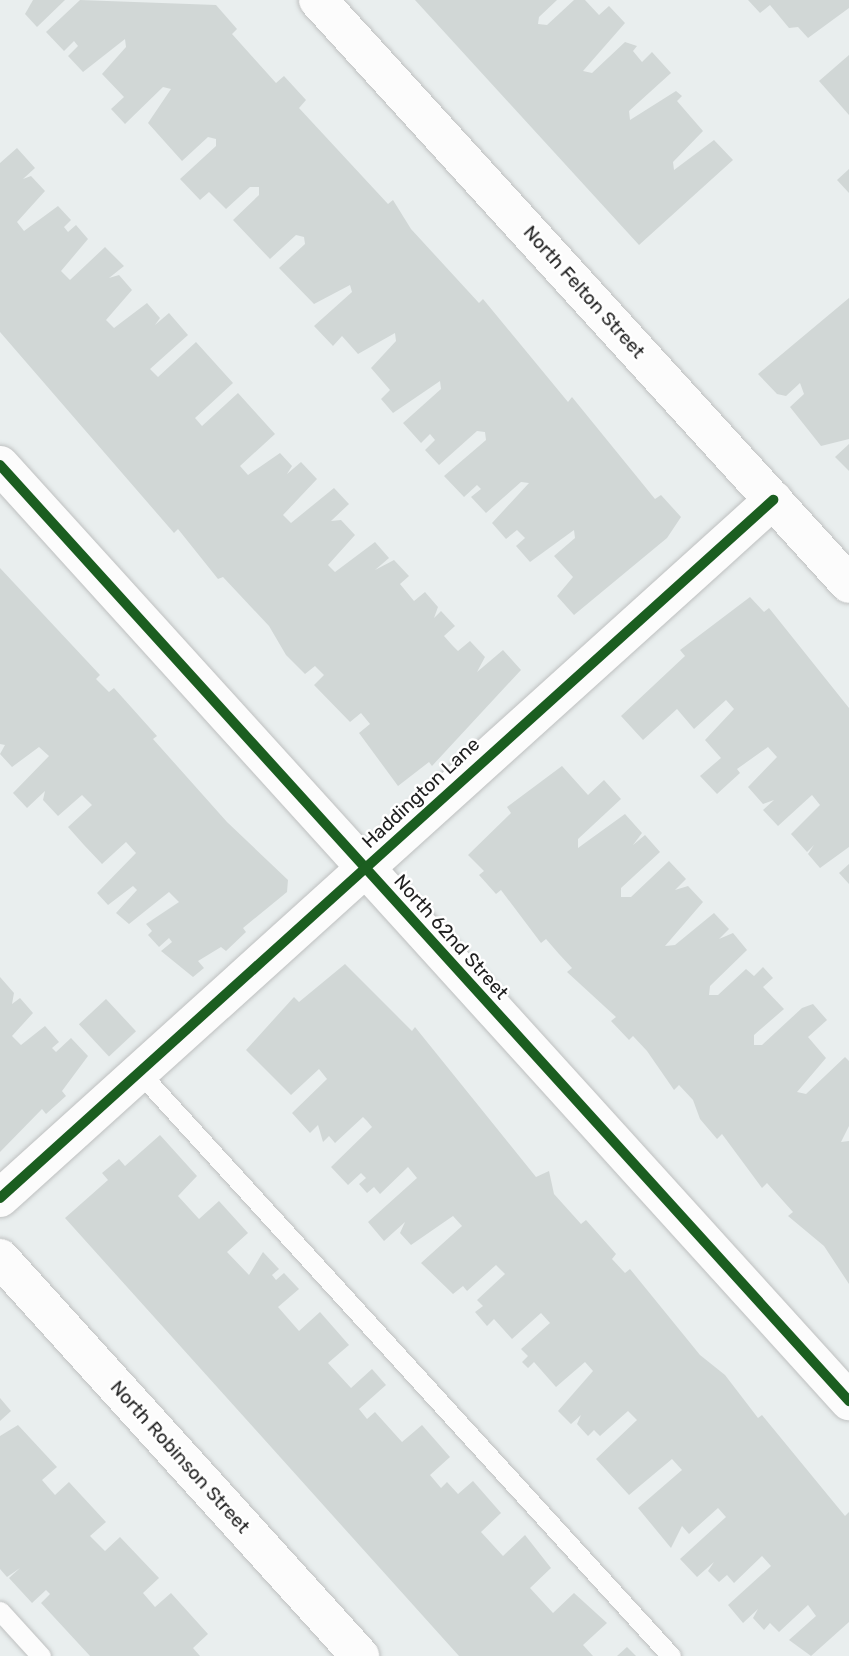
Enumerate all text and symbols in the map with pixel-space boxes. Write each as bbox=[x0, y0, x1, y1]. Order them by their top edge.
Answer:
street label: North Felton Street bbox=[518, 221, 650, 363]
street label: Haddington Lane bbox=[358, 733, 484, 853]
street label: North 62nd Street bbox=[389, 870, 513, 1004]
street label: North Robinson Street bbox=[106, 1376, 254, 1538]

